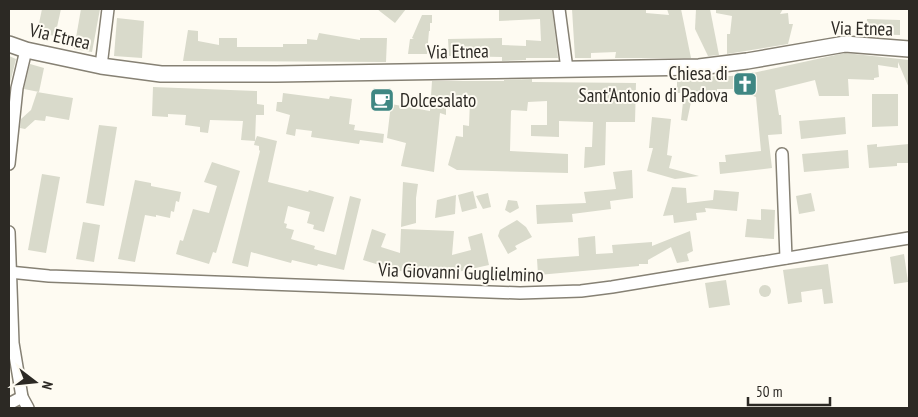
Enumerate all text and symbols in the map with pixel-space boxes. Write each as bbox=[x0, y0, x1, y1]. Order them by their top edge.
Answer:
street label: Via Etnea bbox=[830, 15, 893, 41]
street label: Via Etnea bbox=[26, 17, 93, 55]
street label: Via Etnea bbox=[426, 38, 489, 64]
place label: Chiesa di Sant'Antonio di Padova bbox=[579, 61, 728, 107]
church icon: Chiesa di Sant'Antonio di Padova bbox=[732, 71, 758, 97]
cafe icon: Dolcesalato bbox=[369, 87, 395, 113]
place label: Dolcesalato bbox=[400, 88, 476, 112]
street label: Via Giovanni Guglielmino bbox=[377, 257, 544, 287]
north arrow bbox=[10, 357, 60, 407]
scale bar bbox=[748, 374, 830, 406]
text: N bbox=[38, 379, 57, 392]
text: 50 m bbox=[756, 382, 782, 401]

